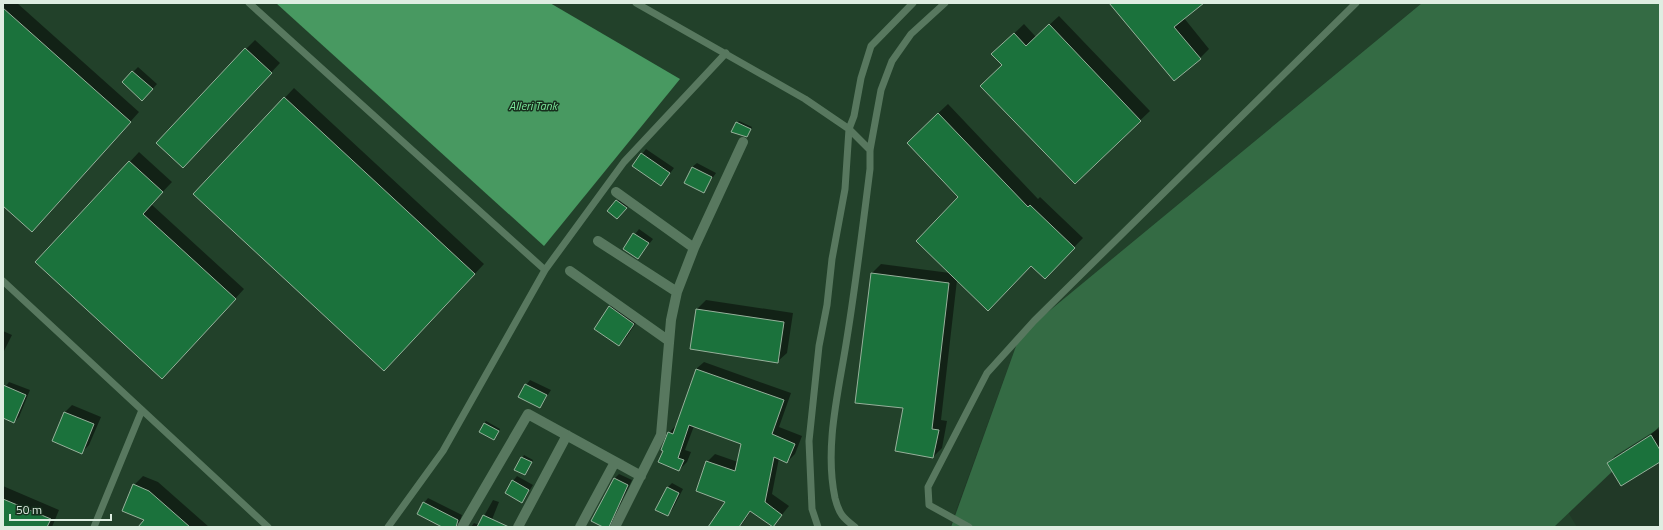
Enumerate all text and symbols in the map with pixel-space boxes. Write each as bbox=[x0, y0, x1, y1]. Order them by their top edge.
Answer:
water label: Alleri Tank bbox=[509, 96, 559, 115]
scale bar bbox=[10, 496, 111, 522]
text: 50 m bbox=[16, 500, 42, 519]

